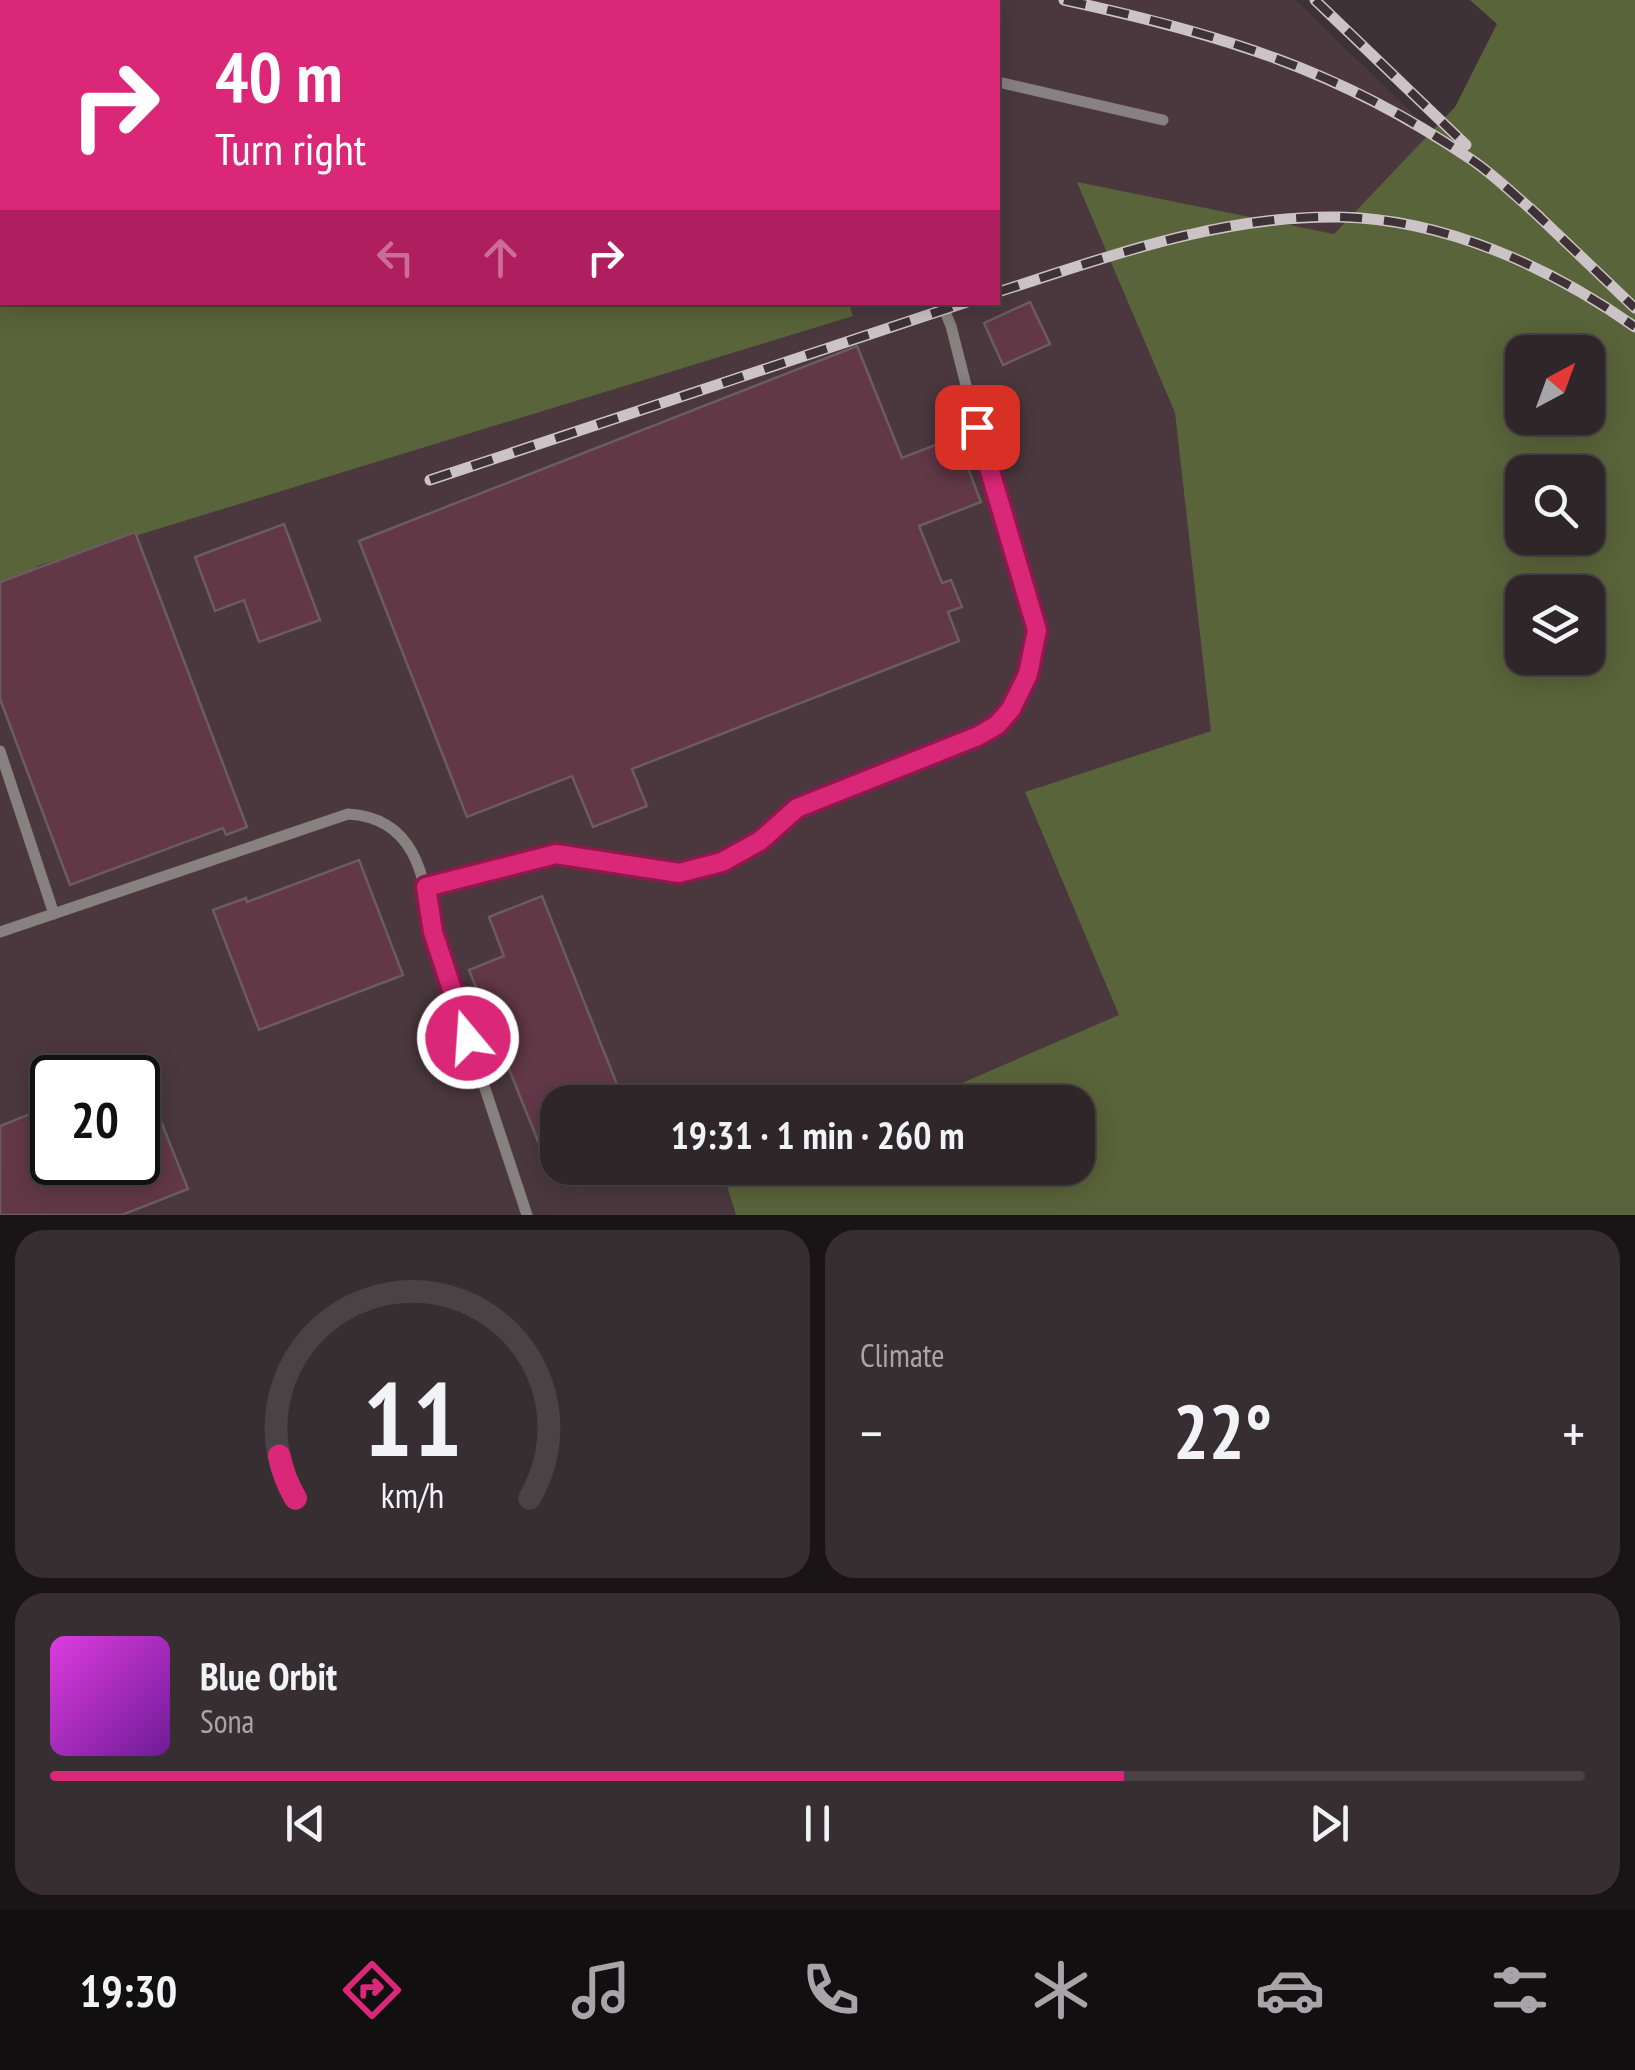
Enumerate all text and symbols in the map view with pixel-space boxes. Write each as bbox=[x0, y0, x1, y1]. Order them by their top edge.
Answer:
text: 40 m bbox=[215, 31, 343, 121]
icon: right bbox=[50, 40, 180, 170]
text: Turn right bbox=[215, 119, 366, 177]
icon: left bbox=[368, 230, 423, 285]
icon: ahead bbox=[473, 230, 528, 285]
icon: right bbox=[578, 230, 633, 285]
north arrow bbox=[1505, 335, 1605, 435]
map controls bbox=[1505, 335, 1605, 675]
pin bbox=[935, 385, 1020, 470]
icon: arrive bbox=[950, 400, 1005, 455]
button: search bbox=[1505, 455, 1605, 555]
button: layers bbox=[1505, 575, 1605, 675]
position arrow bbox=[416, 986, 520, 1090]
speed limit sign: 20 bbox=[30, 1055, 160, 1185]
text: 19:31 · 1 min · 260 m bbox=[671, 1110, 964, 1159]
text: Climate bbox=[860, 1334, 944, 1376]
text: 11 bbox=[363, 1350, 462, 1485]
text: 22° bbox=[1173, 1383, 1272, 1480]
text: − bbox=[860, 1397, 883, 1468]
text: + bbox=[1562, 1397, 1585, 1468]
text: km/h bbox=[381, 1472, 444, 1518]
text: Blue Orbit bbox=[200, 1651, 337, 1700]
text: Sona bbox=[200, 1700, 254, 1742]
icon: previous bbox=[278, 1796, 333, 1851]
icon: pause bbox=[790, 1796, 845, 1851]
icon: next bbox=[1302, 1796, 1357, 1851]
icon: directions bbox=[337, 1955, 407, 2025]
icon: music bbox=[566, 1955, 636, 2025]
icon: phone bbox=[796, 1955, 866, 2025]
icon: climate bbox=[1026, 1955, 1096, 2025]
icon: car bbox=[1255, 1955, 1325, 2025]
icon: filters bbox=[1485, 1955, 1555, 2025]
text: 19:30 bbox=[80, 1961, 177, 2019]

